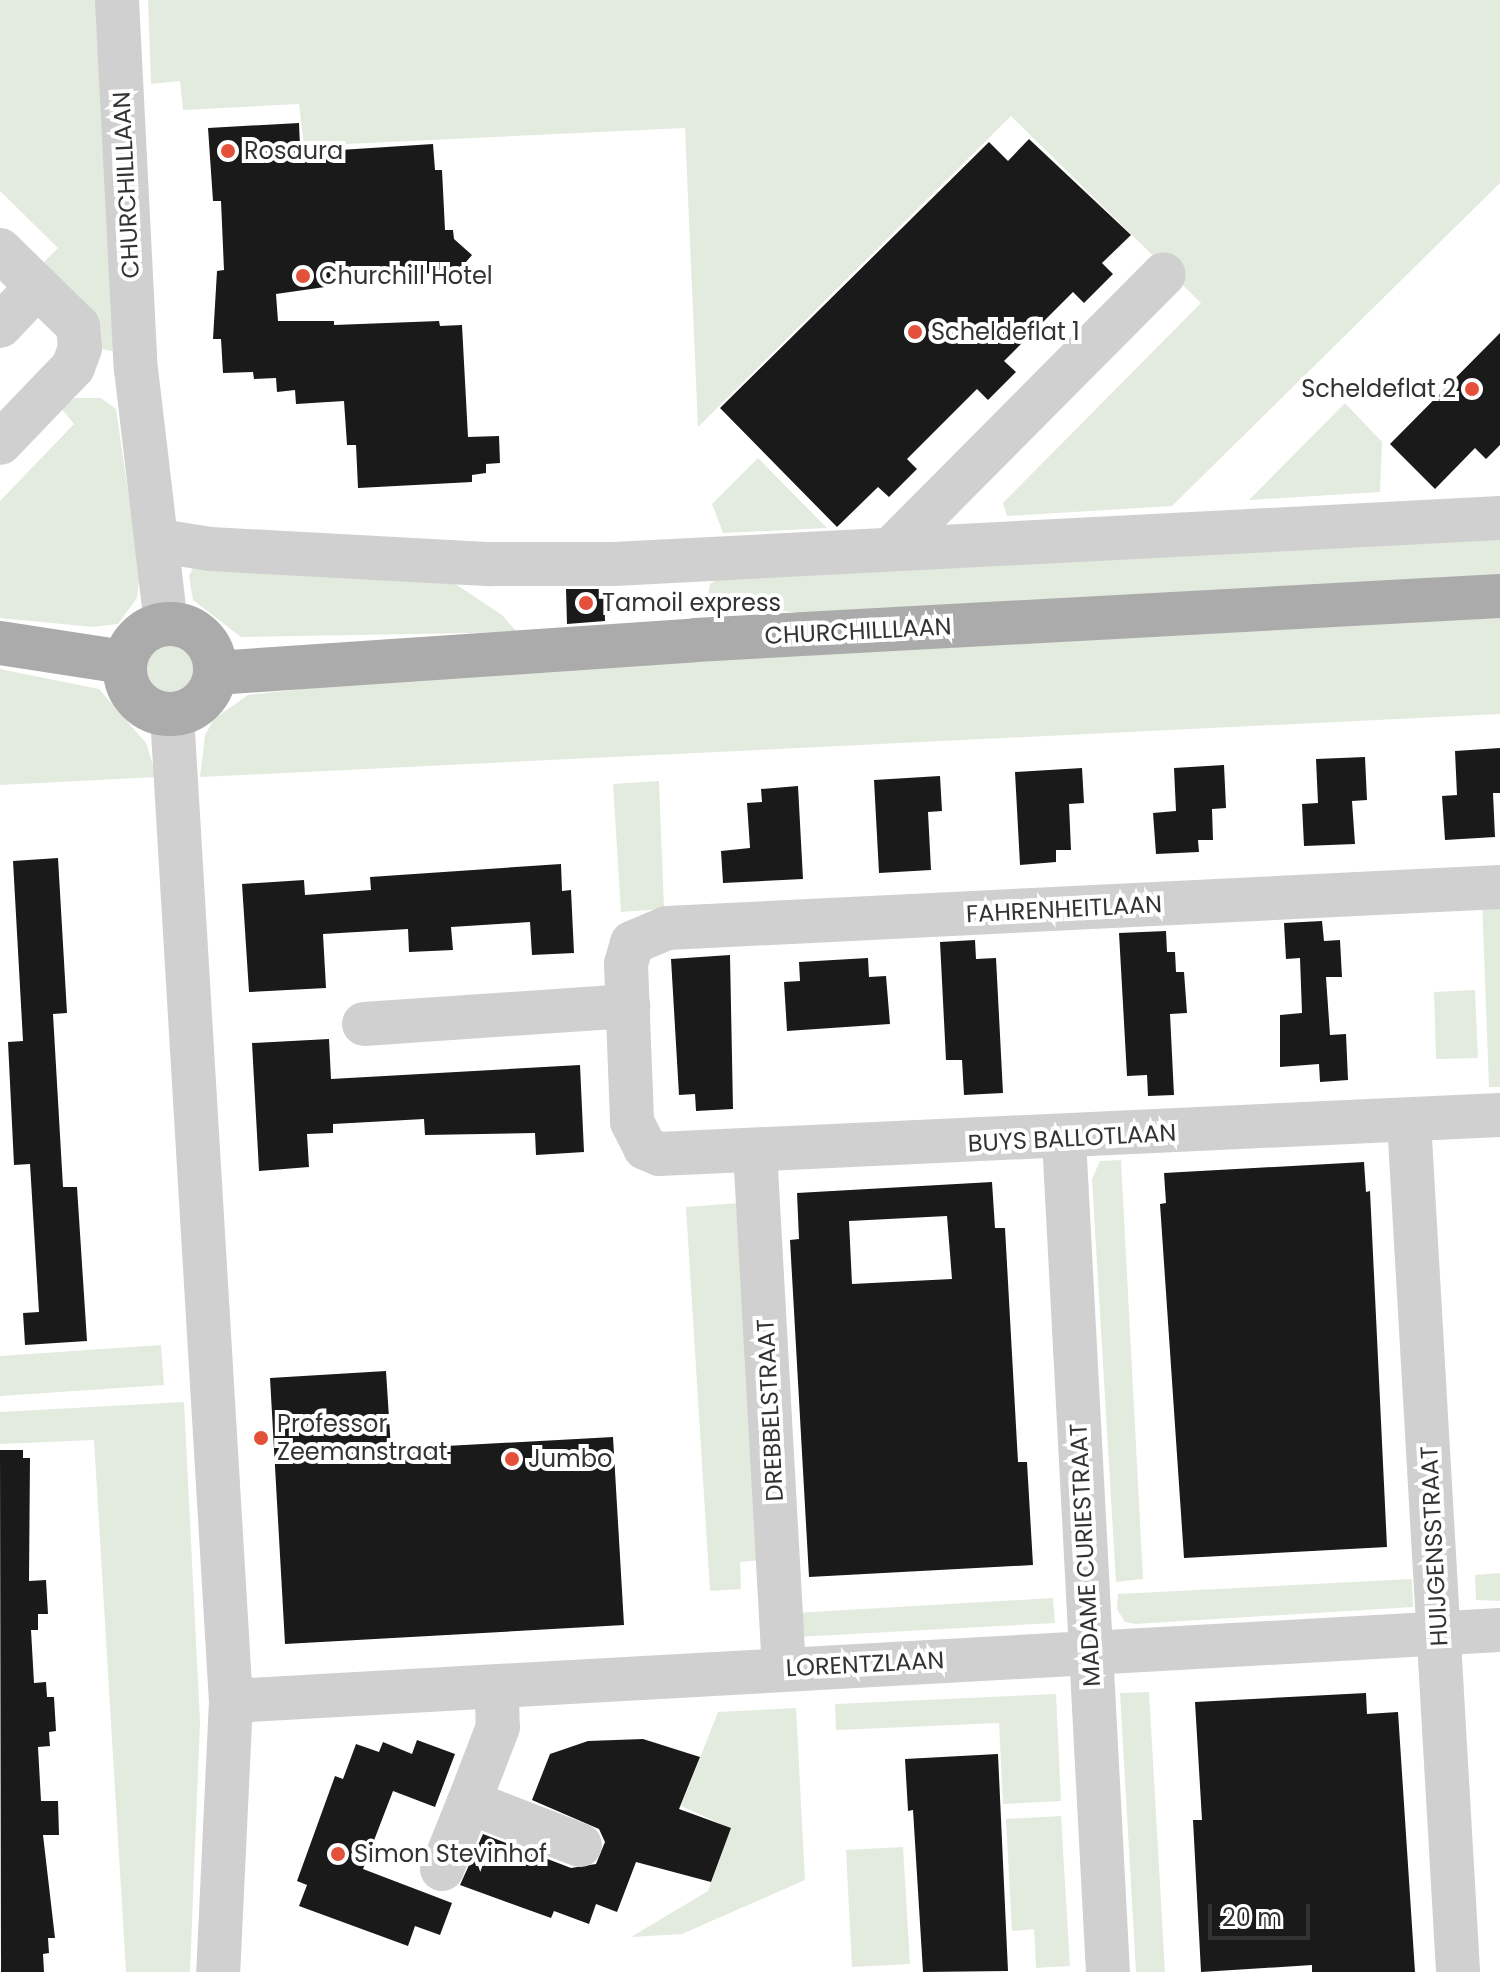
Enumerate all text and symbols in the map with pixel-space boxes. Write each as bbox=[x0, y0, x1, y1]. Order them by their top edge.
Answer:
street label: CHURCHILLLAAN bbox=[107, 91, 145, 279]
place label: Rosaura bbox=[244, 137, 343, 165]
marker: Rosaura bbox=[219, 142, 237, 160]
place label: Churchill Hotel bbox=[319, 262, 493, 290]
marker: Churchill Hotel bbox=[294, 267, 312, 285]
place label: Scheldeflat 1 bbox=[931, 318, 1080, 346]
marker: Scheldeflat 1 bbox=[906, 323, 924, 341]
place label: Scheldeflat 2 bbox=[1301, 375, 1456, 403]
marker: Scheldeflat 2 bbox=[1463, 380, 1481, 398]
place label: Tamoil express bbox=[602, 589, 781, 617]
marker: Tamoil express bbox=[577, 594, 595, 612]
street label: CHURCHILLLAAN bbox=[764, 612, 952, 650]
street label: FAHRENHEITLAAN bbox=[965, 889, 1163, 929]
street label: BUYS BALLOTLAAN bbox=[967, 1118, 1177, 1158]
street label: DREBBELSTRAAT bbox=[751, 1318, 789, 1502]
place label: Professor Zeemanstraat bbox=[277, 1410, 447, 1466]
street label: MADAME CURIESTRAAT bbox=[1064, 1422, 1106, 1688]
marker: Professor Zeemanstraat bbox=[252, 1429, 270, 1447]
place label: Jumbo bbox=[528, 1445, 612, 1473]
street label: HUIJGENSSTRAAT bbox=[1414, 1445, 1454, 1647]
marker: Jumbo bbox=[503, 1450, 521, 1468]
street label: LORENTZLAAN bbox=[785, 1645, 945, 1683]
place label: Simon Stevinhof bbox=[354, 1840, 547, 1868]
marker: Simon Stevinhof bbox=[329, 1845, 347, 1863]
scale bar bbox=[1212, 1888, 1314, 1938]
text: 20 m bbox=[1222, 1901, 1282, 1934]

